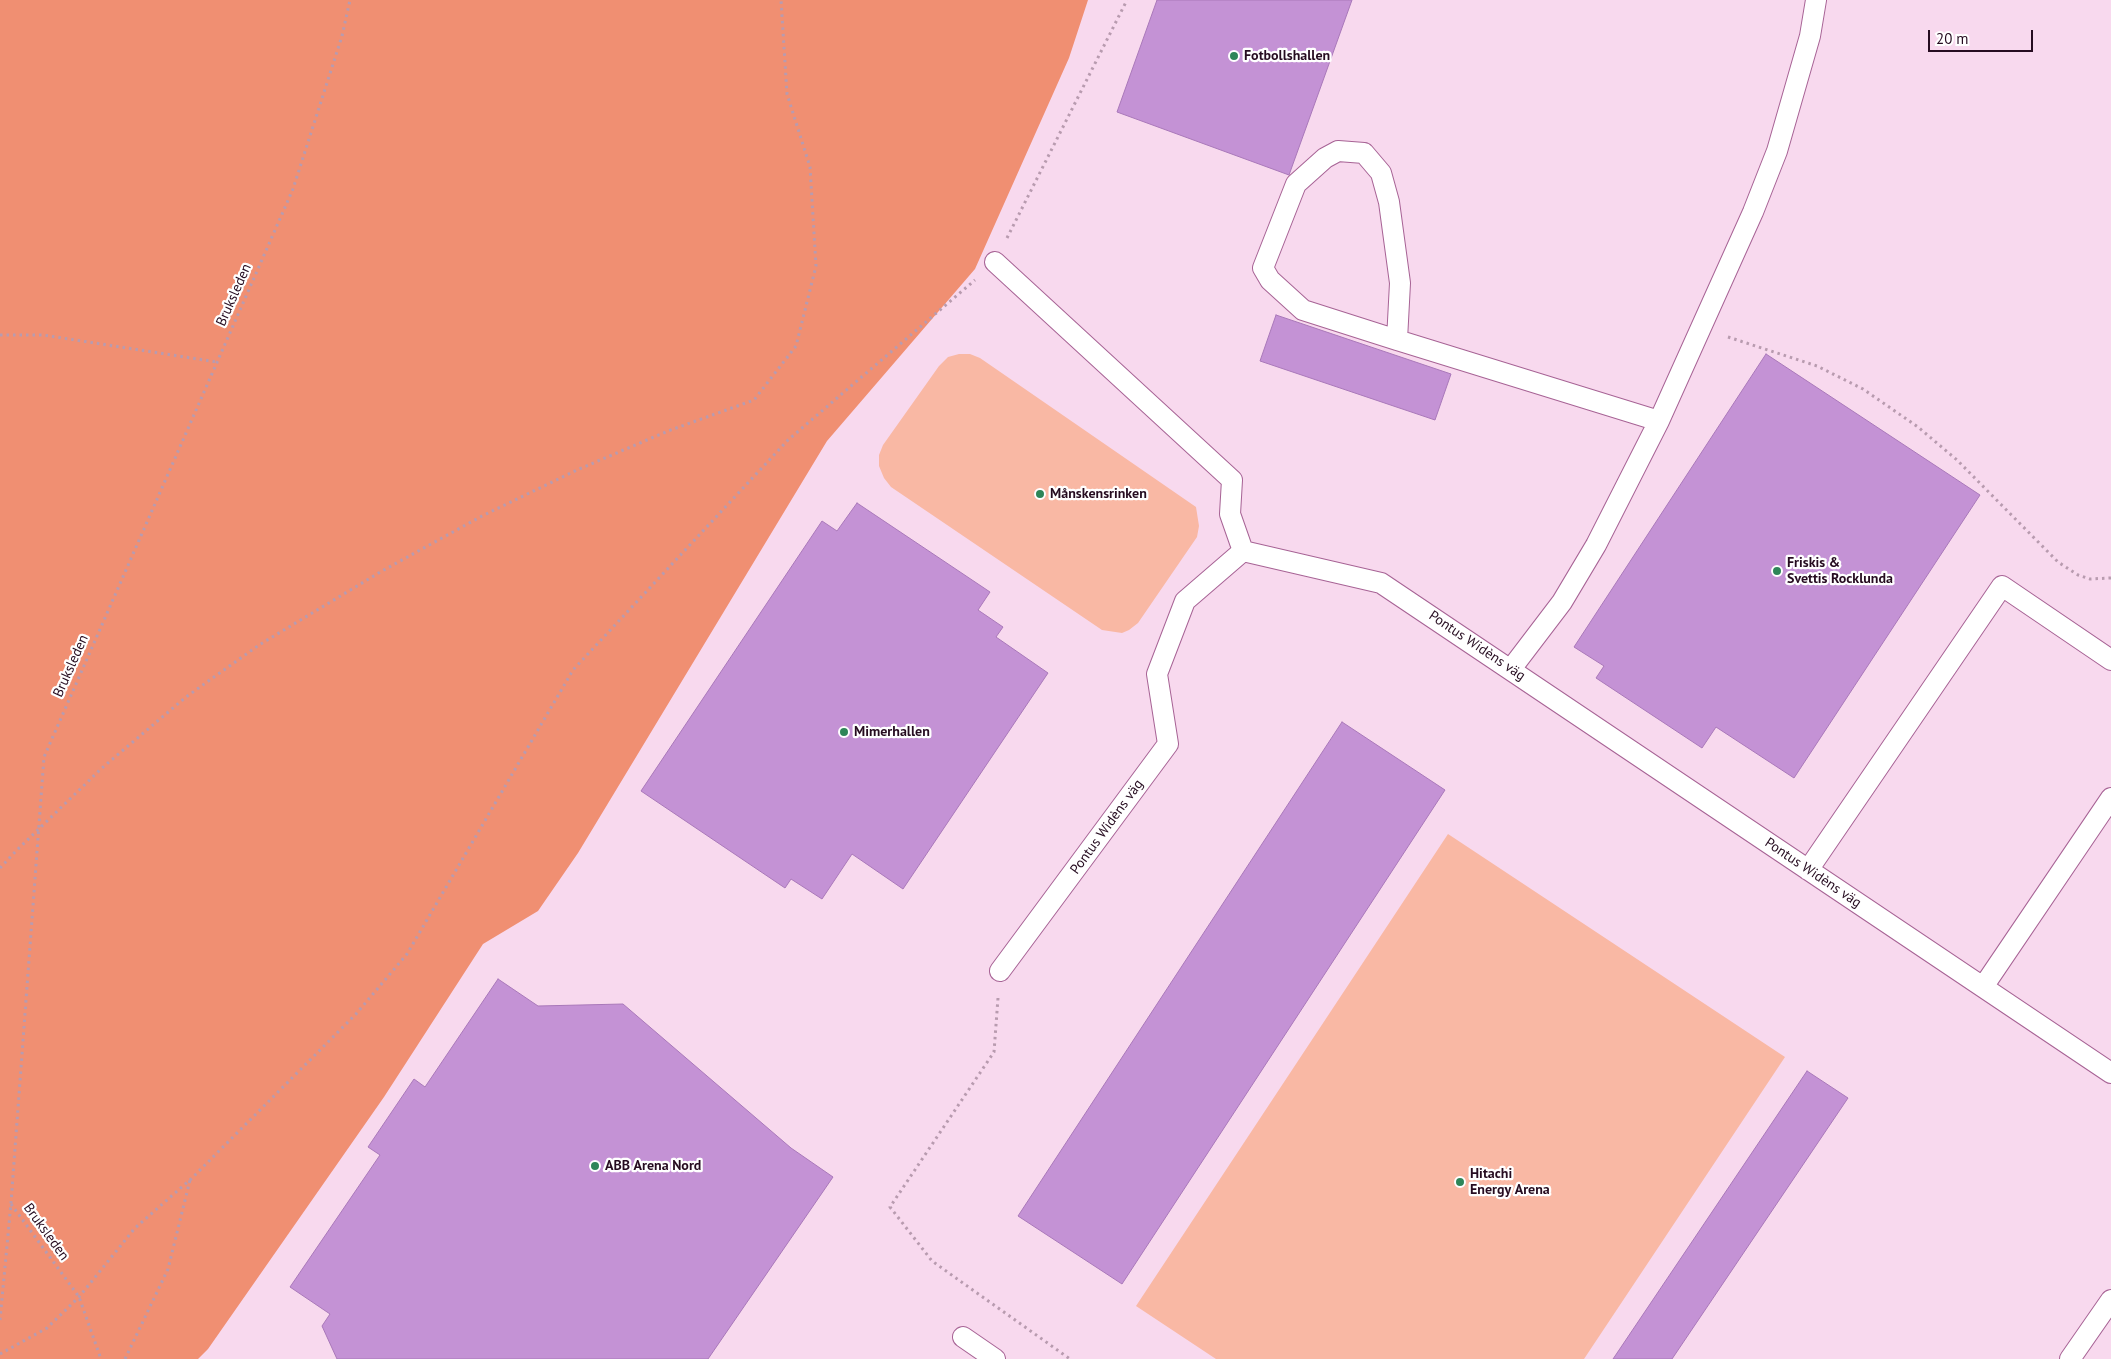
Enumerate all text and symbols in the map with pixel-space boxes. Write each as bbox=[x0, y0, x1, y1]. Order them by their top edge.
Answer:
scale bar bbox=[1931, 20, 2036, 52]
text: 20 m bbox=[1936, 29, 1969, 48]
place label: Fotbollshallen bbox=[1244, 48, 1330, 64]
marker: Fotbollshallen bbox=[1228, 50, 1240, 62]
street label: Bruksleden bbox=[213, 261, 255, 329]
place label: Månskensrinken bbox=[1050, 486, 1147, 502]
marker: Månskensrinken bbox=[1034, 488, 1046, 500]
place label: Friskis & Svettis Rocklunda bbox=[1787, 555, 1893, 588]
marker: Friskis & Svettis Rocklunda bbox=[1771, 565, 1783, 577]
street label: Pontus Widèns väg bbox=[1426, 607, 1528, 685]
street label: Bruksleden bbox=[50, 632, 92, 700]
place label: Mimerhallen bbox=[854, 724, 930, 740]
marker: Mimerhallen bbox=[838, 726, 850, 738]
street label: Pontus Widèns väg bbox=[1067, 776, 1147, 878]
street label: Pontus Widèns väg bbox=[1762, 834, 1864, 912]
place label: ABB Arena Nord bbox=[605, 1158, 701, 1174]
marker: ABB Arena Nord bbox=[589, 1160, 601, 1172]
place label: Hitachi Energy Arena bbox=[1470, 1166, 1550, 1198]
marker: Hitachi Energy Arena bbox=[1454, 1176, 1466, 1188]
street label: Bruksleden bbox=[20, 1200, 72, 1264]

